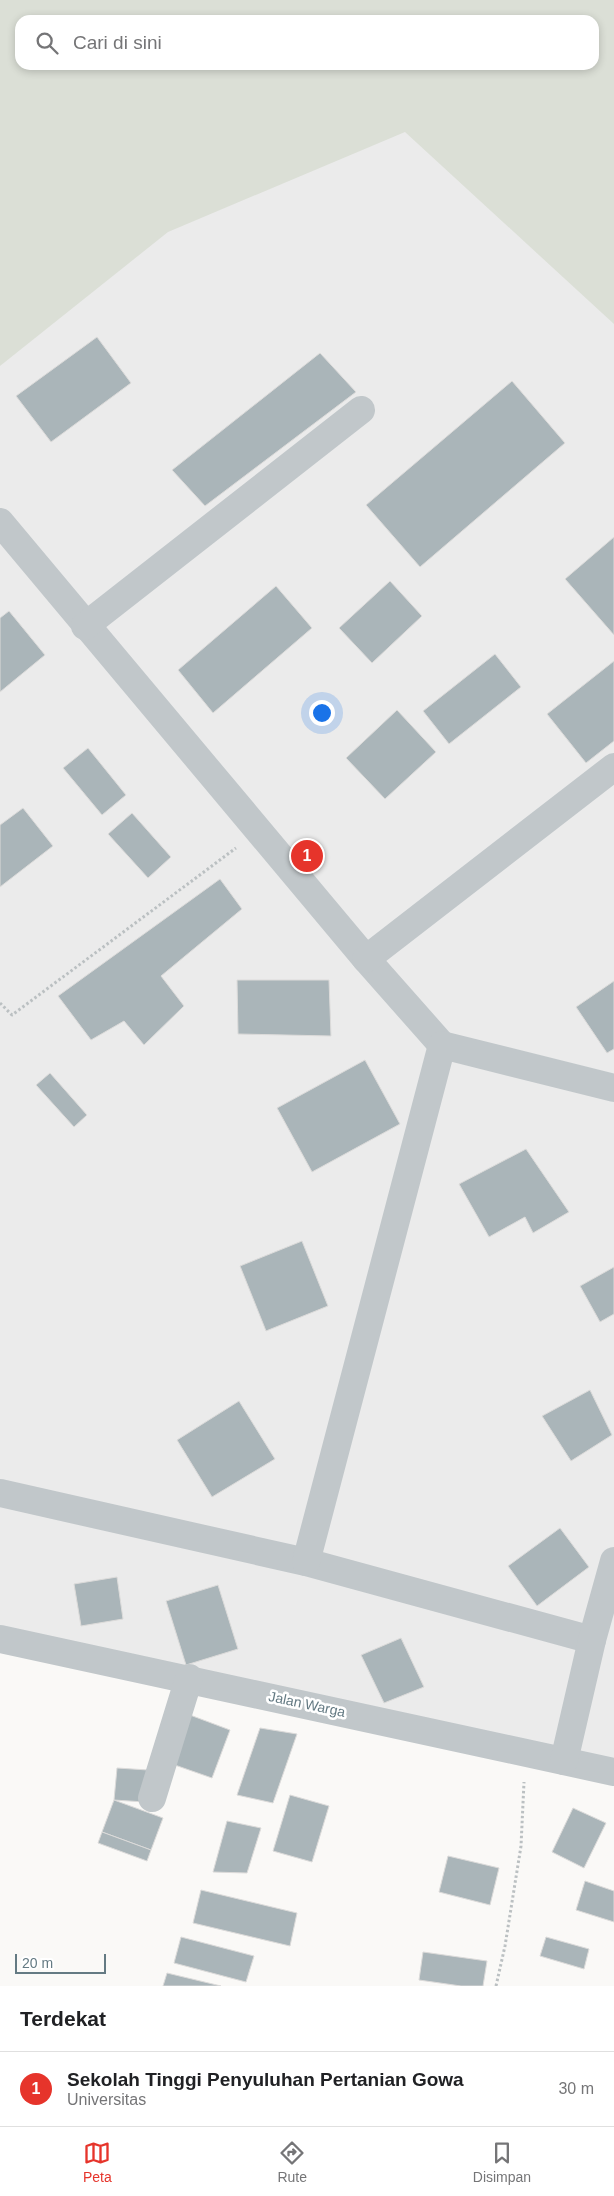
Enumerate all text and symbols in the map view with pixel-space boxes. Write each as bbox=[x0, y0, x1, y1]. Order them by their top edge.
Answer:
search box bbox=[15, 15, 599, 70]
icon: search bbox=[33, 29, 61, 57]
text: Cari di sini bbox=[73, 32, 162, 53]
your location bbox=[309, 700, 335, 726]
pin: 1 bbox=[291, 837, 323, 875]
street label: Jalan Warga bbox=[267, 1688, 347, 1720]
scale bar bbox=[15, 1951, 106, 1974]
text: 20 m bbox=[22, 1955, 53, 1971]
text: Terdekat bbox=[20, 2007, 106, 2030]
text: Sekolah Tinggi Penyuluhan Pertanian Gowa bbox=[67, 2069, 464, 2090]
text: 1 bbox=[32, 2080, 40, 2097]
text: 30 m bbox=[558, 2080, 594, 2097]
text: Universitas bbox=[67, 2091, 146, 2108]
tab: Peta bbox=[83, 2139, 112, 2185]
tab: Rute bbox=[277, 2139, 307, 2185]
tab: Disimpan bbox=[473, 2139, 531, 2185]

